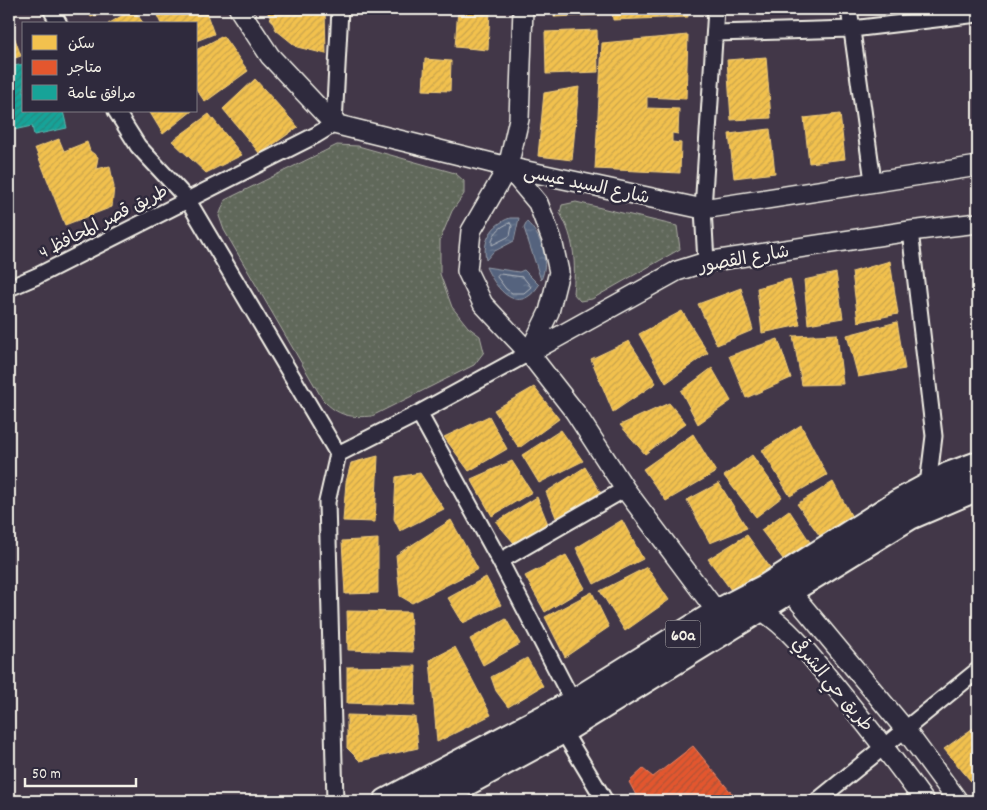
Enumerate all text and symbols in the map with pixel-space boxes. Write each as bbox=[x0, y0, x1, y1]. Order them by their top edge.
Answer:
legend bbox=[22, 22, 198, 112]
text: سكن bbox=[68, 34, 95, 56]
text: متاجر bbox=[66, 58, 102, 80]
text: مرافق عامة bbox=[68, 84, 136, 106]
street label: شارع السيد عيسى bbox=[521, 161, 652, 212]
street label: طريق قصر المحافظ 4 bbox=[35, 180, 173, 267]
street label: شارع القصور bbox=[695, 240, 792, 281]
road number: 60a bbox=[666, 620, 700, 648]
street label: طريق حي الشرقي bbox=[784, 632, 879, 739]
scale bar bbox=[25, 755, 136, 787]
text: 50 m bbox=[32, 764, 61, 786]

